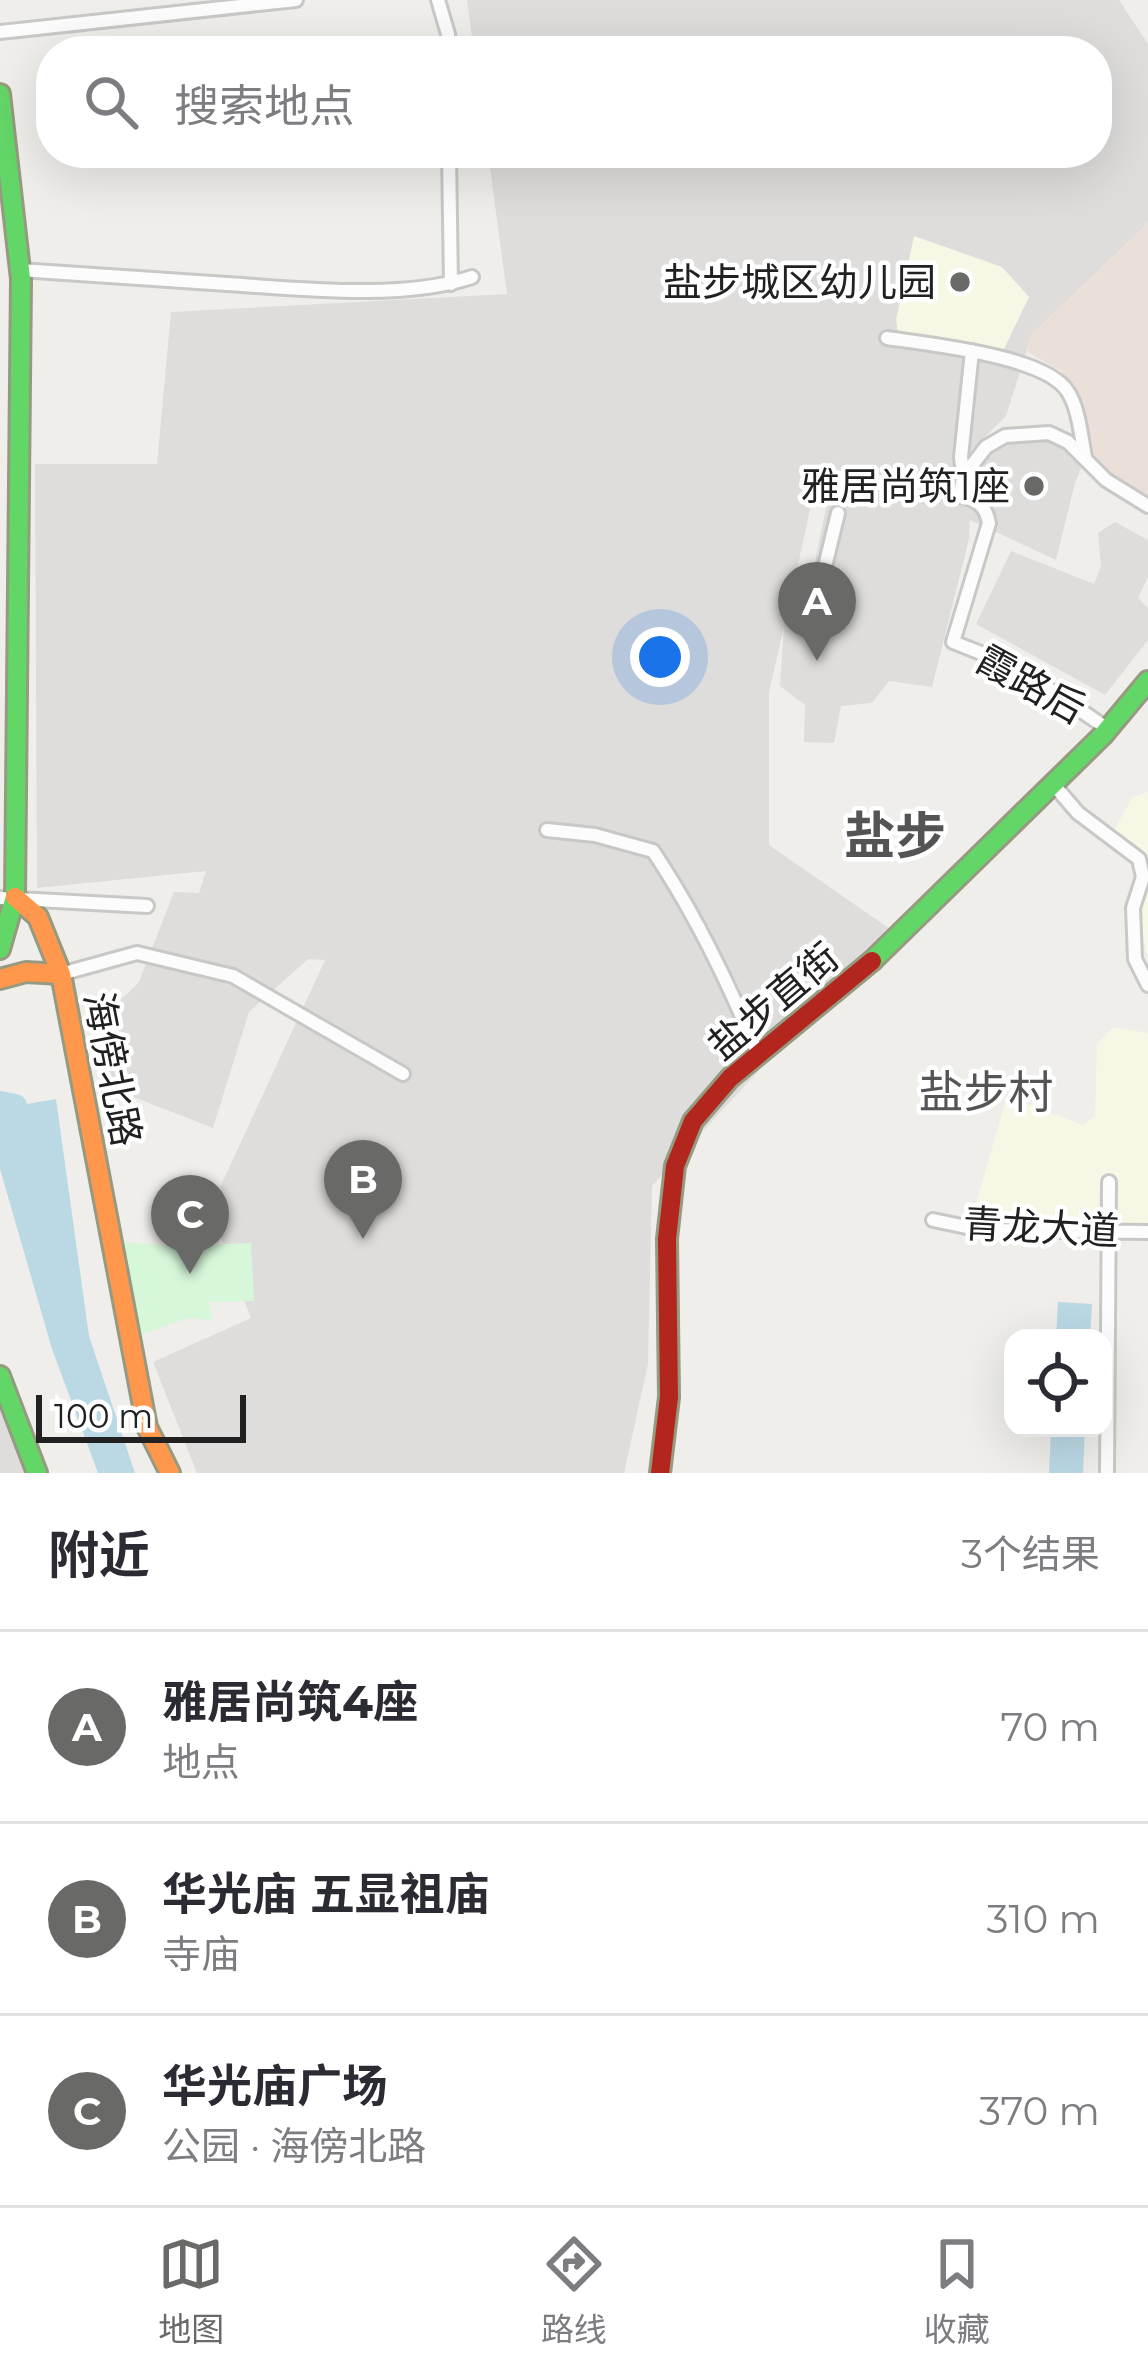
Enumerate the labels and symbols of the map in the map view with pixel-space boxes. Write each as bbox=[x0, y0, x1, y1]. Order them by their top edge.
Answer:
place label: 盐步城区幼儿园 bbox=[663, 258, 936, 306]
marker: 盐步城区幼儿园 bbox=[947, 269, 973, 295]
place label: 雅居尚筑1座 bbox=[801, 462, 1010, 510]
marker: 雅居尚筑1座 bbox=[1021, 473, 1047, 499]
pin: A bbox=[778, 562, 856, 661]
your location bbox=[630, 627, 690, 687]
street label: 霞路后 bbox=[968, 635, 1094, 733]
district label: 盐步 bbox=[844, 805, 946, 867]
street label: 盐步直街 bbox=[698, 932, 848, 1070]
street label: 海傍北路 bbox=[75, 988, 151, 1150]
district label: 盐步村 bbox=[918, 1064, 1054, 1119]
pin: B bbox=[324, 1140, 402, 1239]
pin: C bbox=[151, 1175, 229, 1274]
street label: 青龙大道 bbox=[962, 1199, 1120, 1255]
scale bar bbox=[36, 1389, 246, 1442]

